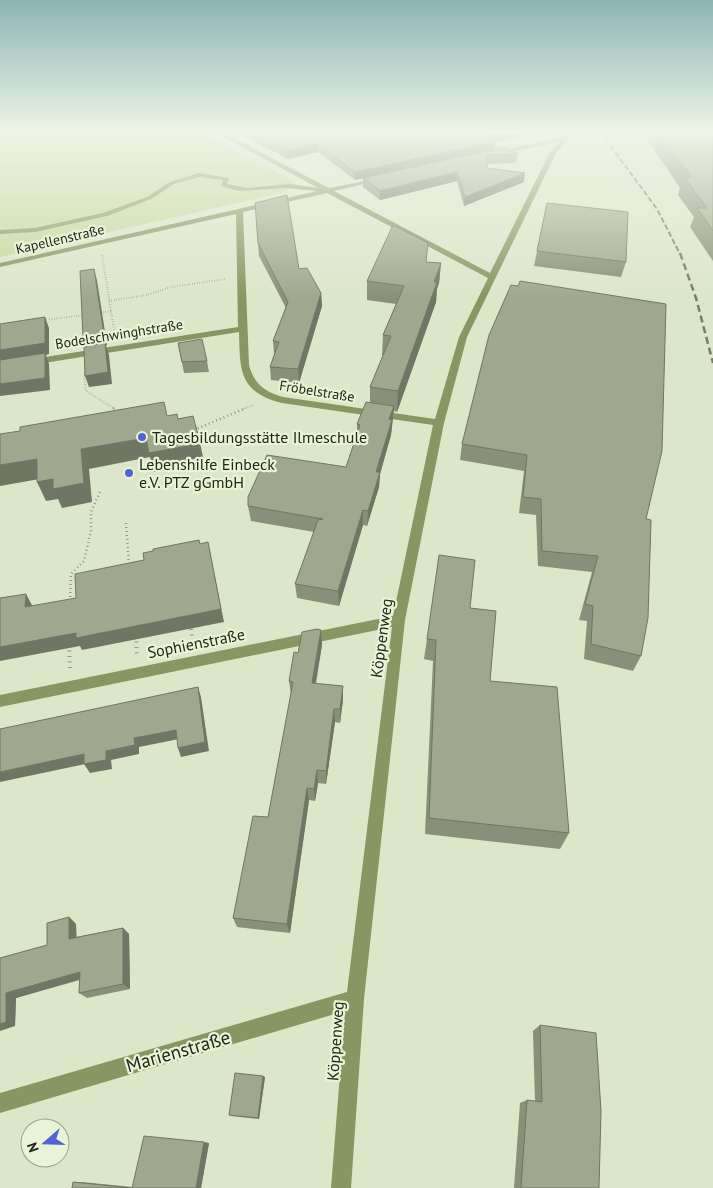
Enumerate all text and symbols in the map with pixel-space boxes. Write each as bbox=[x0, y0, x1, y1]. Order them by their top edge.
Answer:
street label: Kapellenstraße bbox=[14, 220, 106, 258]
street label: Bodelschwinghstraße bbox=[54, 315, 184, 353]
street label: Fröbelstraße bbox=[278, 376, 356, 406]
place label: Tagesbildungsstätte Ilmeschule bbox=[152, 427, 367, 447]
marker: Tagesbildungsstätte Ilmeschule bbox=[136, 431, 148, 443]
place label: Lebenshilfe Einbeck e.V. PTZ gGmbH bbox=[139, 454, 275, 492]
marker: Lebenshilfe Einbeck e.V. PTZ gGmbH bbox=[123, 467, 135, 479]
street label: Köppenweg bbox=[366, 597, 396, 679]
street label: Sophienstraße bbox=[146, 624, 246, 662]
street label: Köppenweg bbox=[322, 1000, 348, 1082]
street label: Marienstraße bbox=[123, 1025, 233, 1077]
north arrow bbox=[20, 1118, 70, 1168]
text: N bbox=[23, 1140, 43, 1155]

